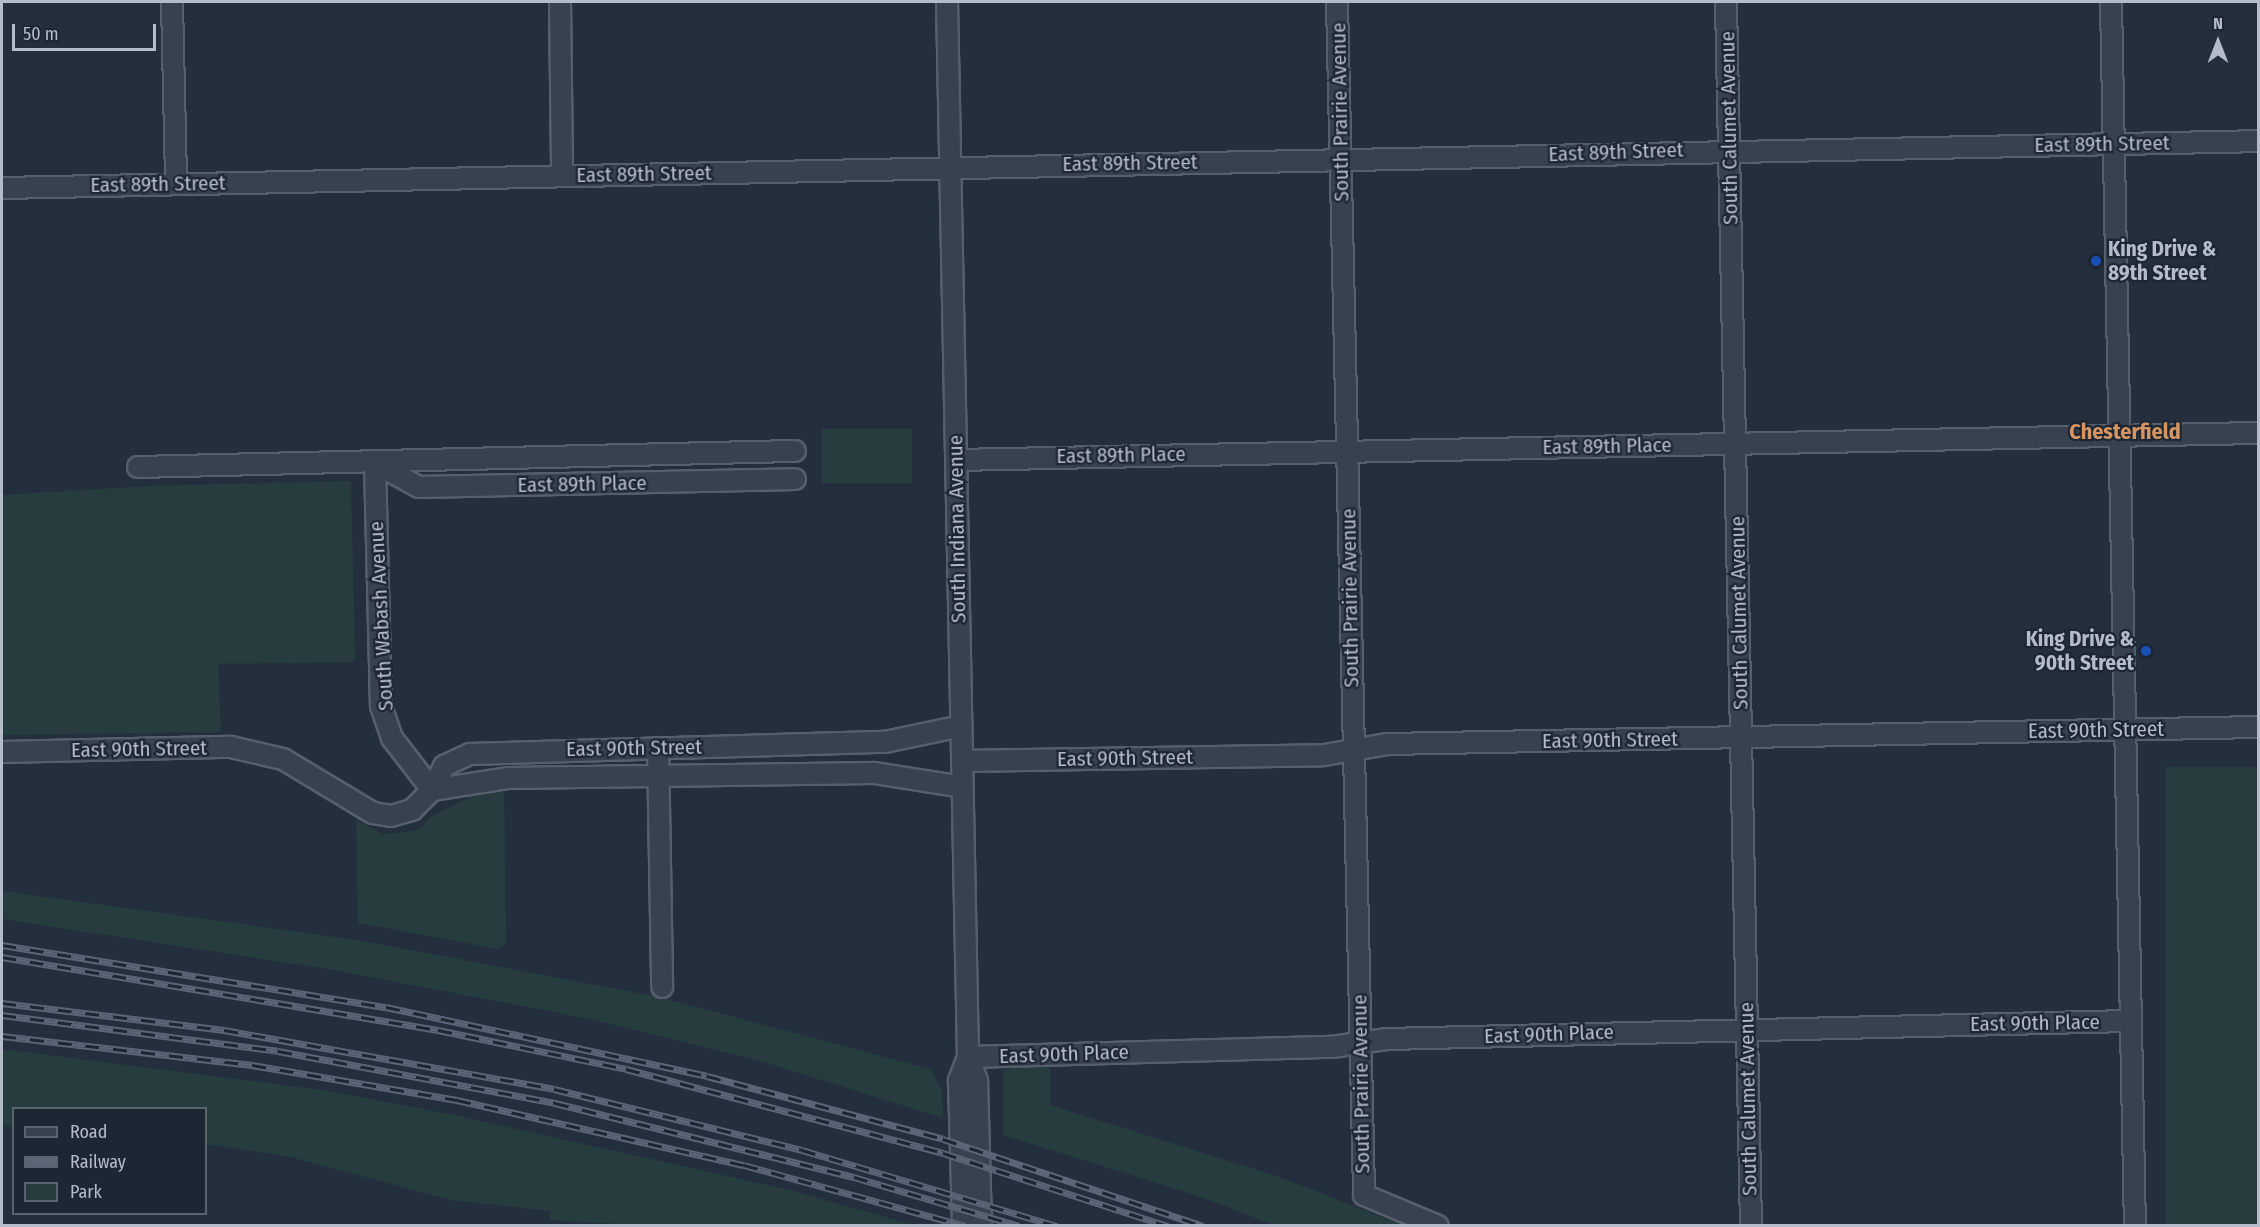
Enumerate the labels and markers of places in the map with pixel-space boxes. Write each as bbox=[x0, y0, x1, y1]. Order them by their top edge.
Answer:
place label: King Drive & 89th Street bbox=[2108, 236, 2216, 286]
marker: King Drive & 89th Street bbox=[2089, 254, 2103, 268]
place label: King Drive & 90th Street bbox=[2026, 626, 2134, 676]
marker: King Drive & 90th Street bbox=[2139, 644, 2153, 658]

